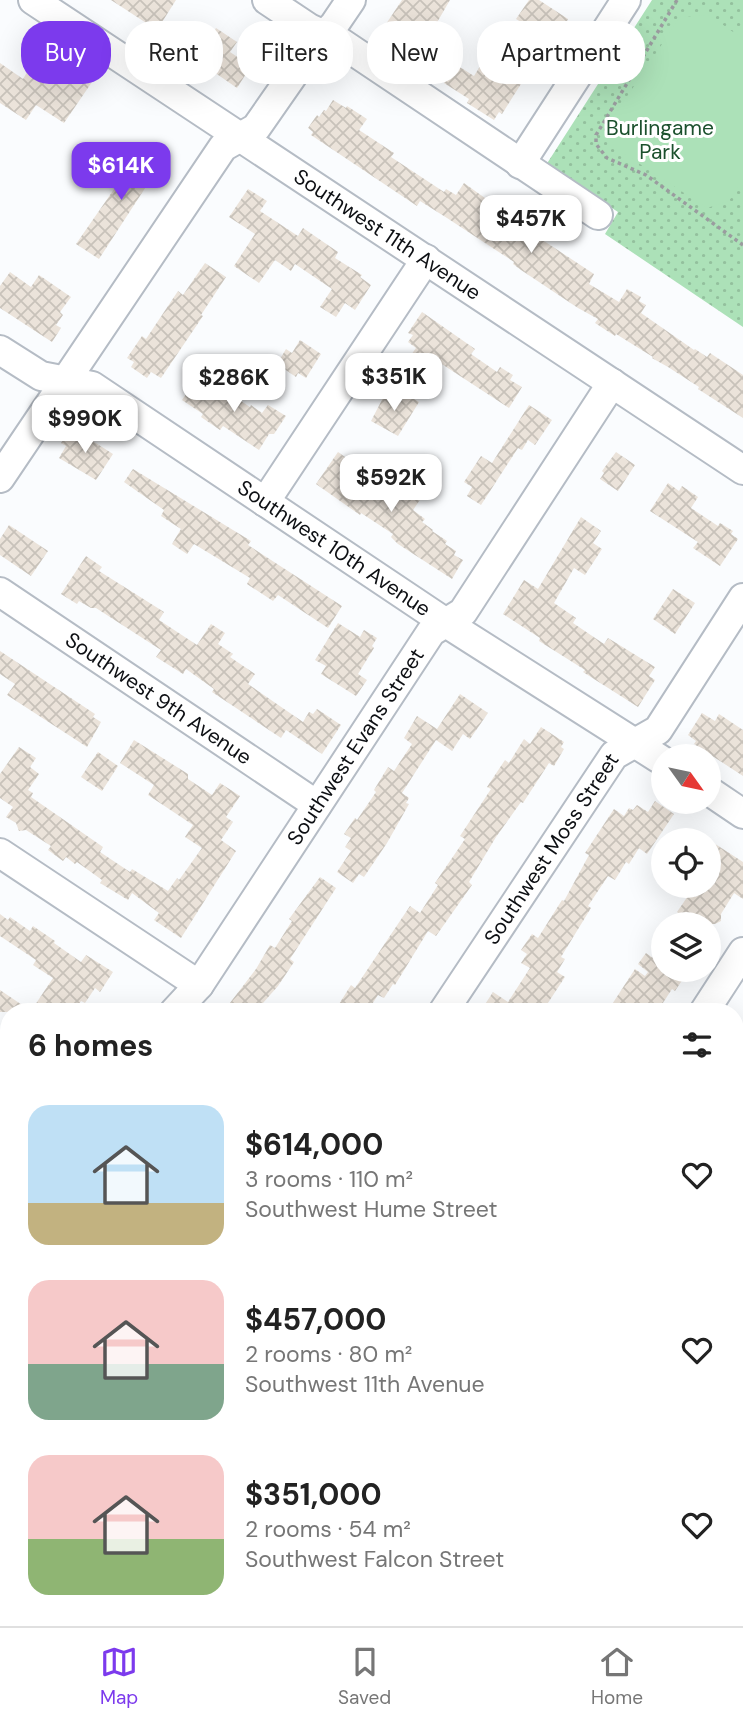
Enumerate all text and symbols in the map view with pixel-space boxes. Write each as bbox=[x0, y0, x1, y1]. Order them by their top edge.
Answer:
chip: Buy bbox=[21, 21, 111, 84]
chip: Rent bbox=[125, 21, 223, 84]
chip: Filters bbox=[237, 21, 353, 84]
chip: New bbox=[367, 21, 463, 84]
chip: Apartment bbox=[477, 21, 645, 84]
park label: Burlingame Park bbox=[606, 114, 714, 166]
pin: $614K bbox=[72, 142, 170, 202]
text: $614K bbox=[88, 150, 154, 180]
street label: Southwest 11th Avenue bbox=[288, 162, 486, 307]
pin: $457K bbox=[482, 196, 580, 255]
text: $457K bbox=[496, 203, 566, 233]
pin: $286K bbox=[185, 354, 283, 414]
pin: $351K bbox=[345, 354, 443, 413]
text: $351K bbox=[361, 361, 427, 391]
text: $286K bbox=[198, 362, 270, 392]
pin: $990K bbox=[36, 396, 134, 455]
text: $990K bbox=[48, 403, 122, 433]
pin: $592K bbox=[342, 454, 440, 514]
text: $592K bbox=[356, 462, 426, 492]
street label: Southwest 10th Avenue bbox=[232, 473, 436, 623]
street label: Southwest 9th Avenue bbox=[60, 626, 257, 771]
street label: Southwest Evans Street bbox=[281, 643, 431, 850]
north arrow bbox=[651, 744, 721, 814]
map controls bbox=[651, 744, 721, 982]
street label: Southwest Moss Street bbox=[478, 747, 626, 950]
button: locate bbox=[651, 828, 721, 898]
button: layers bbox=[651, 912, 721, 982]
text: 6 homes bbox=[28, 1026, 153, 1065]
icon: filters bbox=[678, 1026, 716, 1064]
text: $614,000 bbox=[245, 1125, 383, 1164]
icon: home bbox=[84, 1133, 168, 1217]
icon: heart bbox=[678, 1156, 716, 1194]
text: 3 rooms · 110 m² bbox=[245, 1164, 413, 1194]
text: Southwest Hume Street bbox=[245, 1194, 497, 1224]
text: $457,000 bbox=[245, 1300, 386, 1339]
icon: home bbox=[84, 1308, 168, 1392]
icon: heart bbox=[678, 1331, 716, 1369]
text: 2 rooms · 80 m² bbox=[245, 1339, 412, 1369]
text: Southwest 11th Avenue bbox=[245, 1369, 485, 1399]
text: $351,000 bbox=[245, 1475, 382, 1514]
icon: home bbox=[84, 1483, 168, 1567]
icon: heart bbox=[678, 1506, 716, 1544]
text: 2 rooms · 54 m² bbox=[245, 1514, 411, 1544]
text: Southwest Falcon Street bbox=[245, 1544, 504, 1574]
tab: Map bbox=[100, 1643, 138, 1710]
tab: Saved bbox=[338, 1643, 391, 1710]
tab: Home bbox=[591, 1643, 643, 1710]

